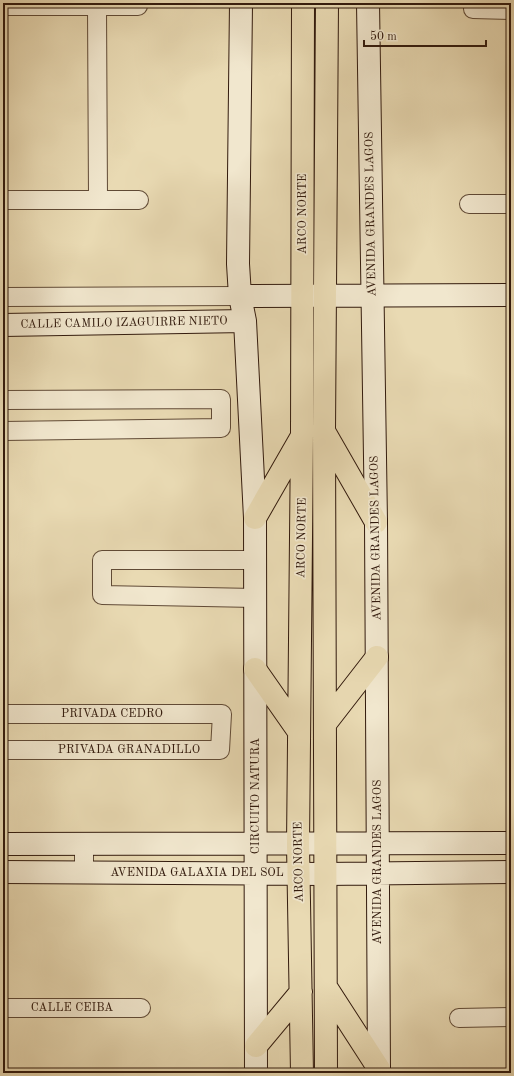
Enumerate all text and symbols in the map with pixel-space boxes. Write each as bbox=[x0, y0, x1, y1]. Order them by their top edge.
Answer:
scale bar bbox=[364, 22, 486, 48]
text: 50 m bbox=[370, 30, 397, 43]
street label: AVENIDA GRANDES LAGOS bbox=[364, 131, 378, 297]
street label: ARCO NORTE bbox=[297, 174, 309, 254]
street label: CALLE CAMILO IZAGUIRRE NIETO bbox=[20, 315, 228, 331]
street label: AVENIDA GRANDES LAGOS bbox=[369, 455, 383, 621]
street label: ARCO NORTE bbox=[295, 498, 309, 578]
street label: PRIVADA CEDRO bbox=[61, 708, 163, 720]
street label: CIRCUITO NATURA bbox=[250, 738, 262, 854]
street label: PRIVADA GRANADILLO bbox=[58, 744, 200, 756]
street label: AVENIDA GRANDES LAGOS bbox=[372, 779, 384, 945]
street label: ARCO NORTE bbox=[292, 822, 306, 902]
street label: AVENIDA GALAXIA DEL SOL bbox=[110, 867, 284, 879]
street label: CALLE CEIBA bbox=[31, 1002, 113, 1014]

